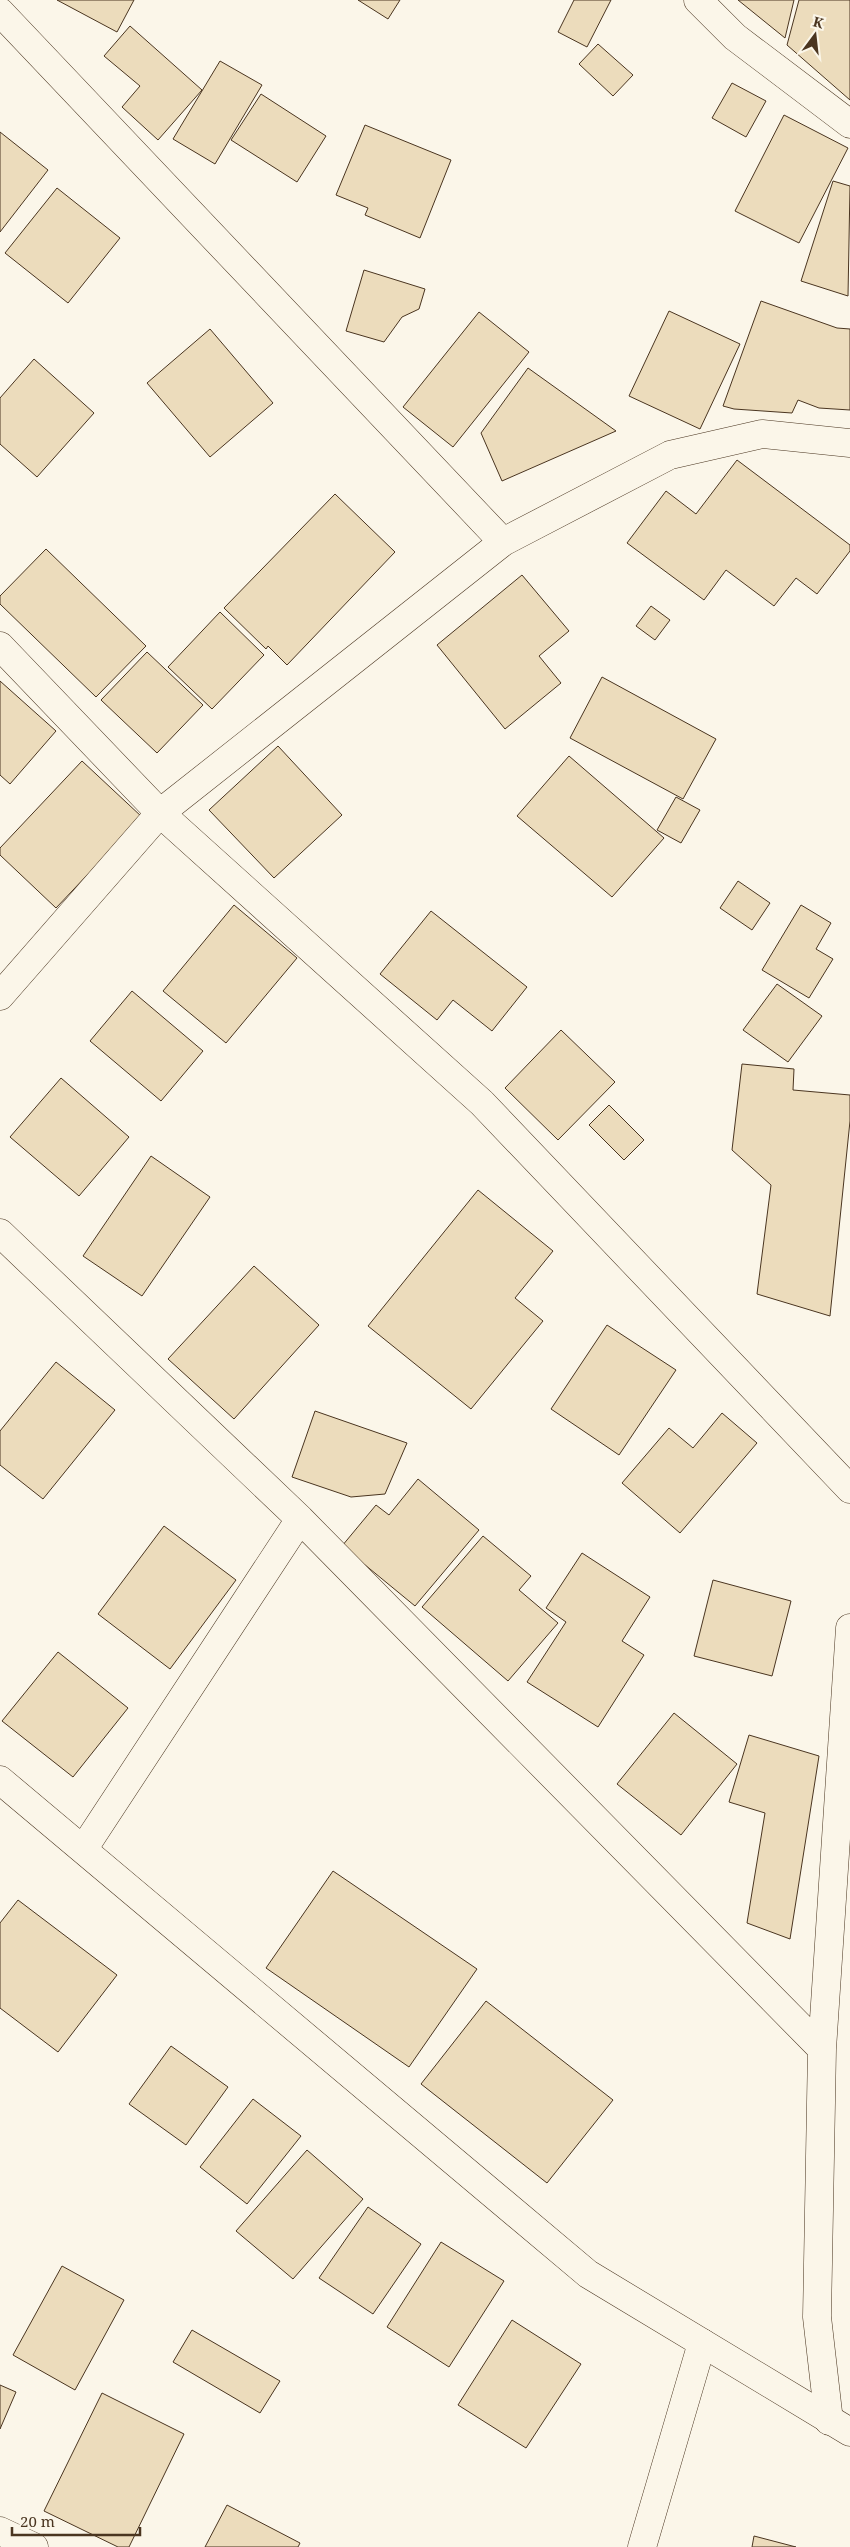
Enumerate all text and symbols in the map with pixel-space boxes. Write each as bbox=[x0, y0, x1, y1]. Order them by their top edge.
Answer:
north arrow bbox=[790, 10, 840, 60]
text: K bbox=[811, 11, 827, 33]
scale bar bbox=[12, 2504, 140, 2536]
text: 20 m bbox=[20, 2511, 55, 2531]

